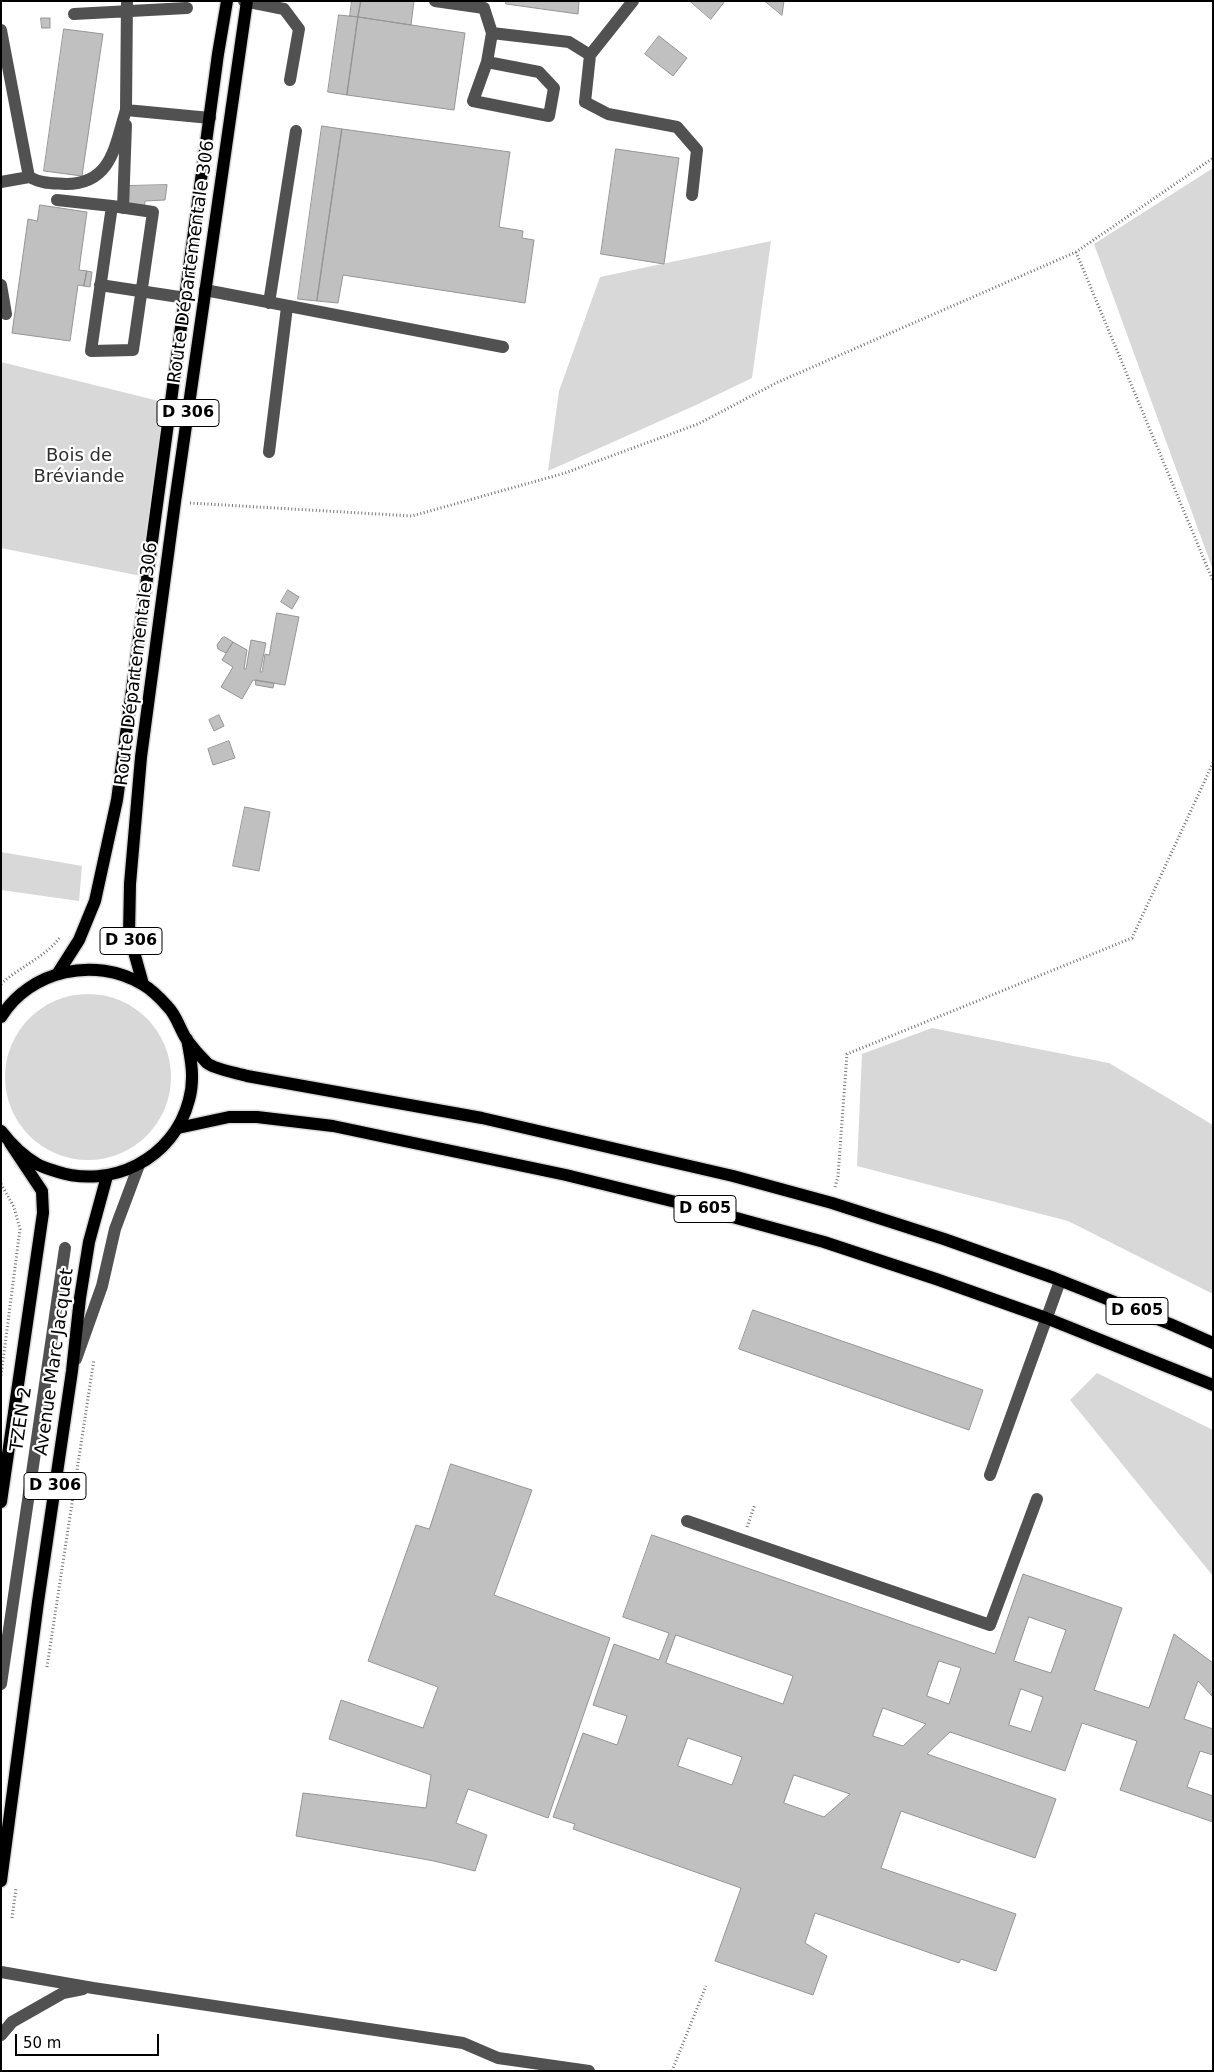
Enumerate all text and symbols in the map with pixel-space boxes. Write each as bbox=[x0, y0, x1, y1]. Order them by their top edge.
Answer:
street label: Route Départementale 306 bbox=[164, 139, 220, 385]
road number: D 306 bbox=[157, 399, 219, 426]
park label: Bois de Bréviande bbox=[33, 445, 125, 488]
street label: Route Départementale 306 bbox=[111, 541, 163, 787]
road number: D 306 bbox=[100, 928, 162, 954]
road number: D 605 bbox=[674, 1196, 736, 1222]
street label: Avenue Marc Jacquet bbox=[31, 1267, 79, 1457]
road number: D 605 bbox=[1106, 1298, 1168, 1324]
street label: TZEN 2 bbox=[7, 1385, 37, 1453]
road number: D 306 bbox=[24, 1472, 86, 1500]
scale bar bbox=[18, 2024, 161, 2056]
text: 50 m bbox=[23, 2034, 61, 2052]

